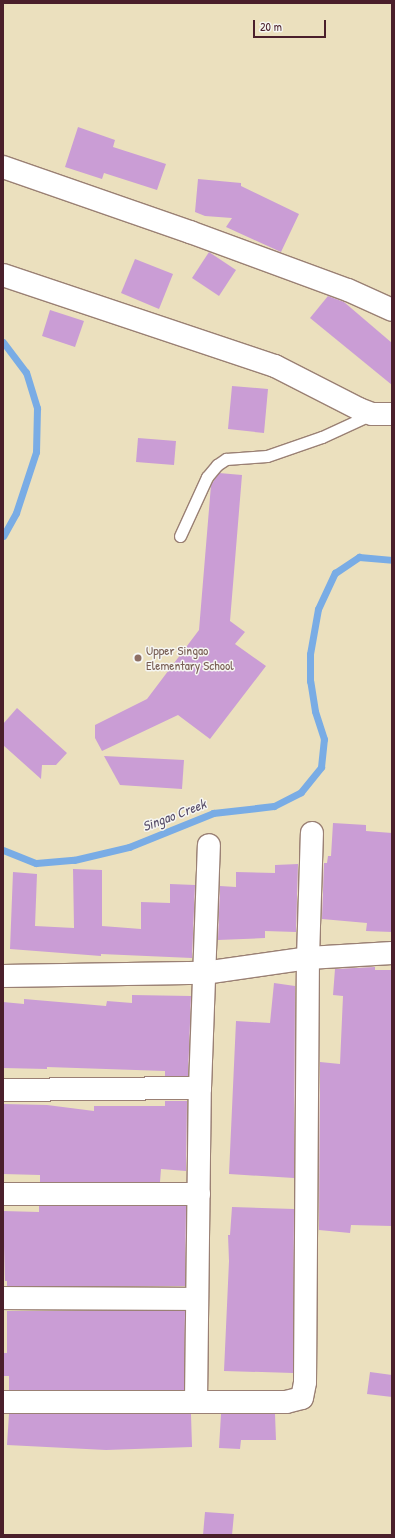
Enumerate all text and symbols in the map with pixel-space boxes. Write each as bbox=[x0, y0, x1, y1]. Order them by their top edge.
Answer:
scale bar bbox=[255, 12, 328, 38]
text: 20 m bbox=[260, 18, 282, 35]
place label: Upper Singao Elementary School bbox=[146, 643, 234, 674]
marker: Upper Singao Elementary School bbox=[133, 653, 143, 663]
water label: Singao Creek bbox=[140, 795, 208, 835]

